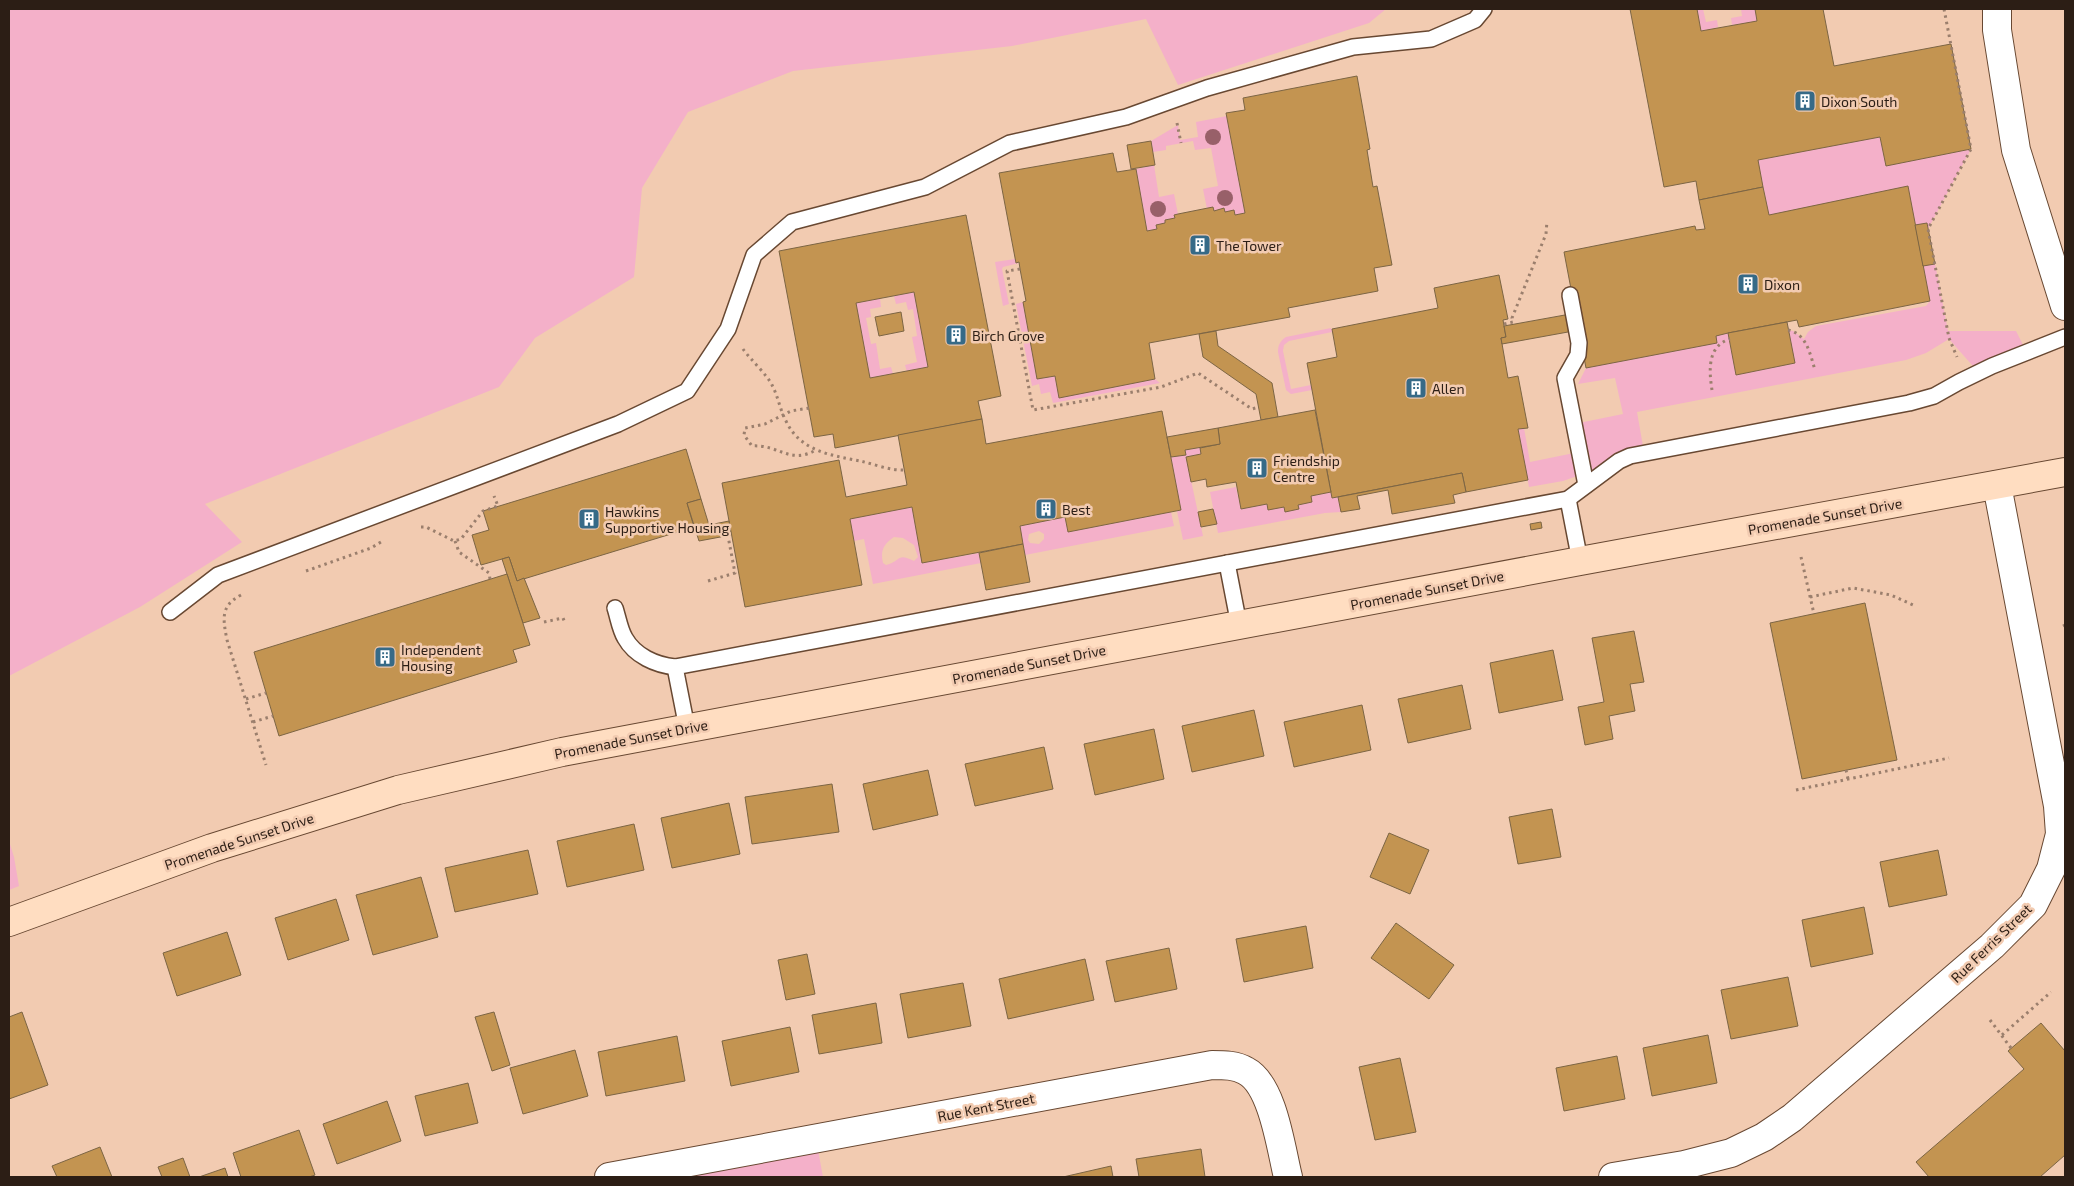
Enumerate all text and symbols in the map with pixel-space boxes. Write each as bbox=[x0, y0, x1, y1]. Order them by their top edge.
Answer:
building icon: Dixon South bbox=[1793, 89, 1817, 113]
place label: Dixon South bbox=[1821, 93, 1897, 110]
building icon: The Tower bbox=[1188, 233, 1212, 257]
place label: The Tower bbox=[1216, 237, 1282, 254]
building icon: Dixon bbox=[1736, 272, 1760, 296]
place label: Dixon bbox=[1764, 276, 1800, 293]
building icon: Birch Grove bbox=[944, 323, 968, 347]
place label: Birch Grove bbox=[972, 327, 1045, 344]
building icon: Allen bbox=[1404, 376, 1428, 400]
place label: Allen bbox=[1432, 380, 1465, 397]
place label: Friendship Centre bbox=[1273, 452, 1340, 485]
building icon: Friendship Centre bbox=[1245, 456, 1269, 480]
street label: Promenade Sunset Drive bbox=[1747, 494, 1903, 538]
building icon: Best bbox=[1034, 497, 1058, 521]
place label: Best bbox=[1062, 501, 1091, 518]
place label: Hawkins Supportive Housing bbox=[605, 503, 729, 536]
building icon: Hawkins Supportive Housing bbox=[577, 507, 601, 531]
street label: Promenade Sunset Drive bbox=[1349, 567, 1505, 613]
place label: Independent Housing bbox=[401, 641, 481, 674]
street label: Promenade Sunset Drive bbox=[951, 641, 1107, 687]
building icon: Independent Housing bbox=[373, 645, 397, 669]
street label: Promenade Sunset Drive bbox=[553, 716, 709, 762]
street label: Promenade Sunset Drive bbox=[162, 809, 316, 873]
street label: Rue Ferris Street bbox=[1947, 900, 2035, 986]
street label: Rue Kent Street bbox=[936, 1089, 1036, 1125]

